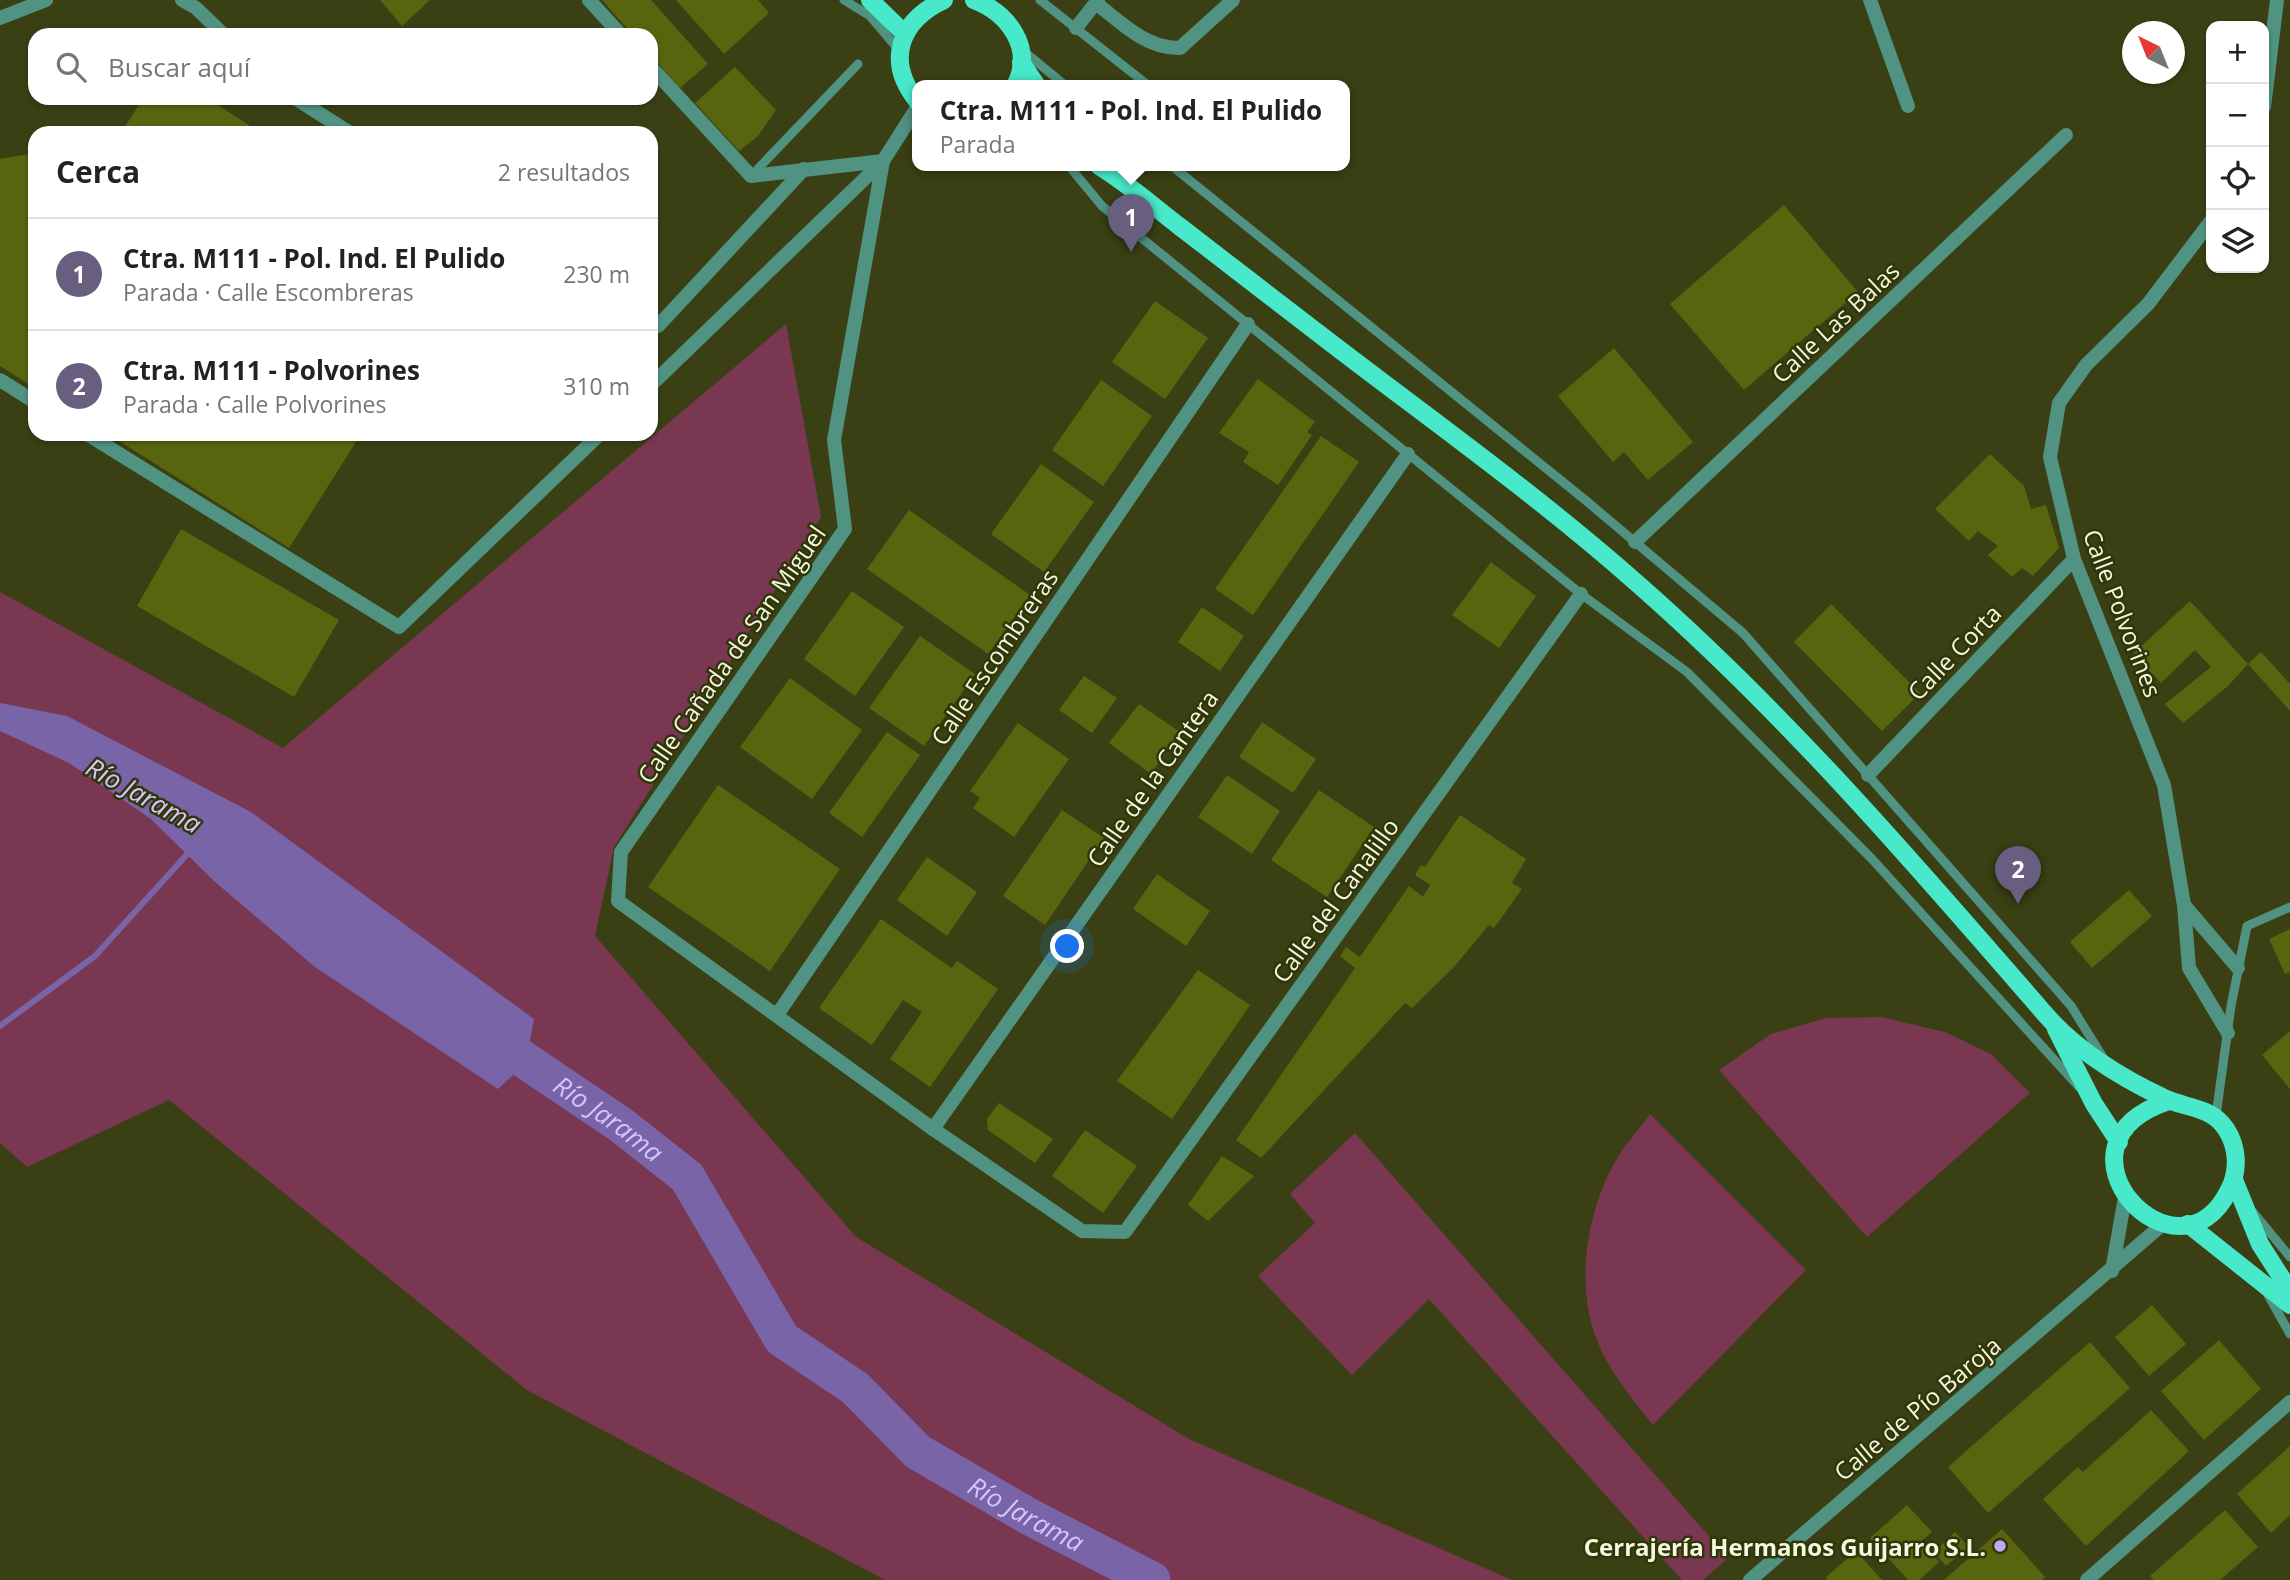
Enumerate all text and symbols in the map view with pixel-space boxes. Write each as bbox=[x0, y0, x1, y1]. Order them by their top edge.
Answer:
north arrow bbox=[2122, 21, 2185, 84]
map controls bbox=[2206, 21, 2269, 273]
button: + bbox=[2206, 21, 2269, 84]
search box bbox=[28, 28, 658, 105]
icon: search bbox=[52, 48, 90, 86]
text: Buscar aquí bbox=[108, 49, 250, 85]
popup bbox=[912, 80, 1350, 171]
button: − bbox=[2206, 84, 2269, 147]
text: Ctra. M111 - Pol. Ind. El Pulido bbox=[940, 92, 1322, 128]
text: Parada bbox=[940, 128, 1015, 160]
button: locate bbox=[2206, 147, 2269, 210]
text: Cerca bbox=[56, 151, 140, 192]
text: 2 resultados bbox=[498, 156, 630, 188]
pin: 1 bbox=[1108, 194, 1154, 252]
button: layers bbox=[2206, 210, 2269, 273]
text: Ctra. M111 - Pol. Ind. El Pulido bbox=[123, 240, 505, 276]
street label: Calle Las Balas bbox=[1764, 254, 1906, 390]
text: 1 bbox=[72, 258, 86, 290]
text: 230 m bbox=[563, 258, 630, 290]
text: Parada · Calle Escombreras bbox=[123, 276, 414, 308]
text: Ctra. M111 - Polvorines bbox=[123, 352, 420, 388]
text: 2 bbox=[72, 370, 86, 402]
text: 310 m bbox=[563, 370, 630, 402]
text: Parada · Calle Polvorines bbox=[123, 388, 386, 420]
street label: Calle Cañada de San Miguel bbox=[629, 518, 833, 790]
street label: Calle Polvorines bbox=[2076, 524, 2170, 702]
street label: Calle Escombreras bbox=[923, 562, 1065, 752]
street label: Calle Corta bbox=[1900, 597, 2008, 707]
street label: Calle de la Cantera bbox=[1079, 683, 1225, 873]
water label: Río Jarama bbox=[80, 749, 208, 842]
street label: Calle del Canalillo bbox=[1264, 811, 1406, 989]
pin: 2 bbox=[1995, 846, 2041, 904]
your location bbox=[1050, 929, 1084, 963]
water label: Río Jarama bbox=[547, 1067, 671, 1170]
street label: Calle de Pío Baroja bbox=[1827, 1328, 2007, 1488]
water label: Río Jarama bbox=[962, 1467, 1091, 1560]
place label: Cerrajería Hermanos Guijarro S.L. bbox=[1584, 1530, 1986, 1563]
marker: Cerrajería Hermanos Guijarro S.L. bbox=[1992, 1538, 2008, 1554]

